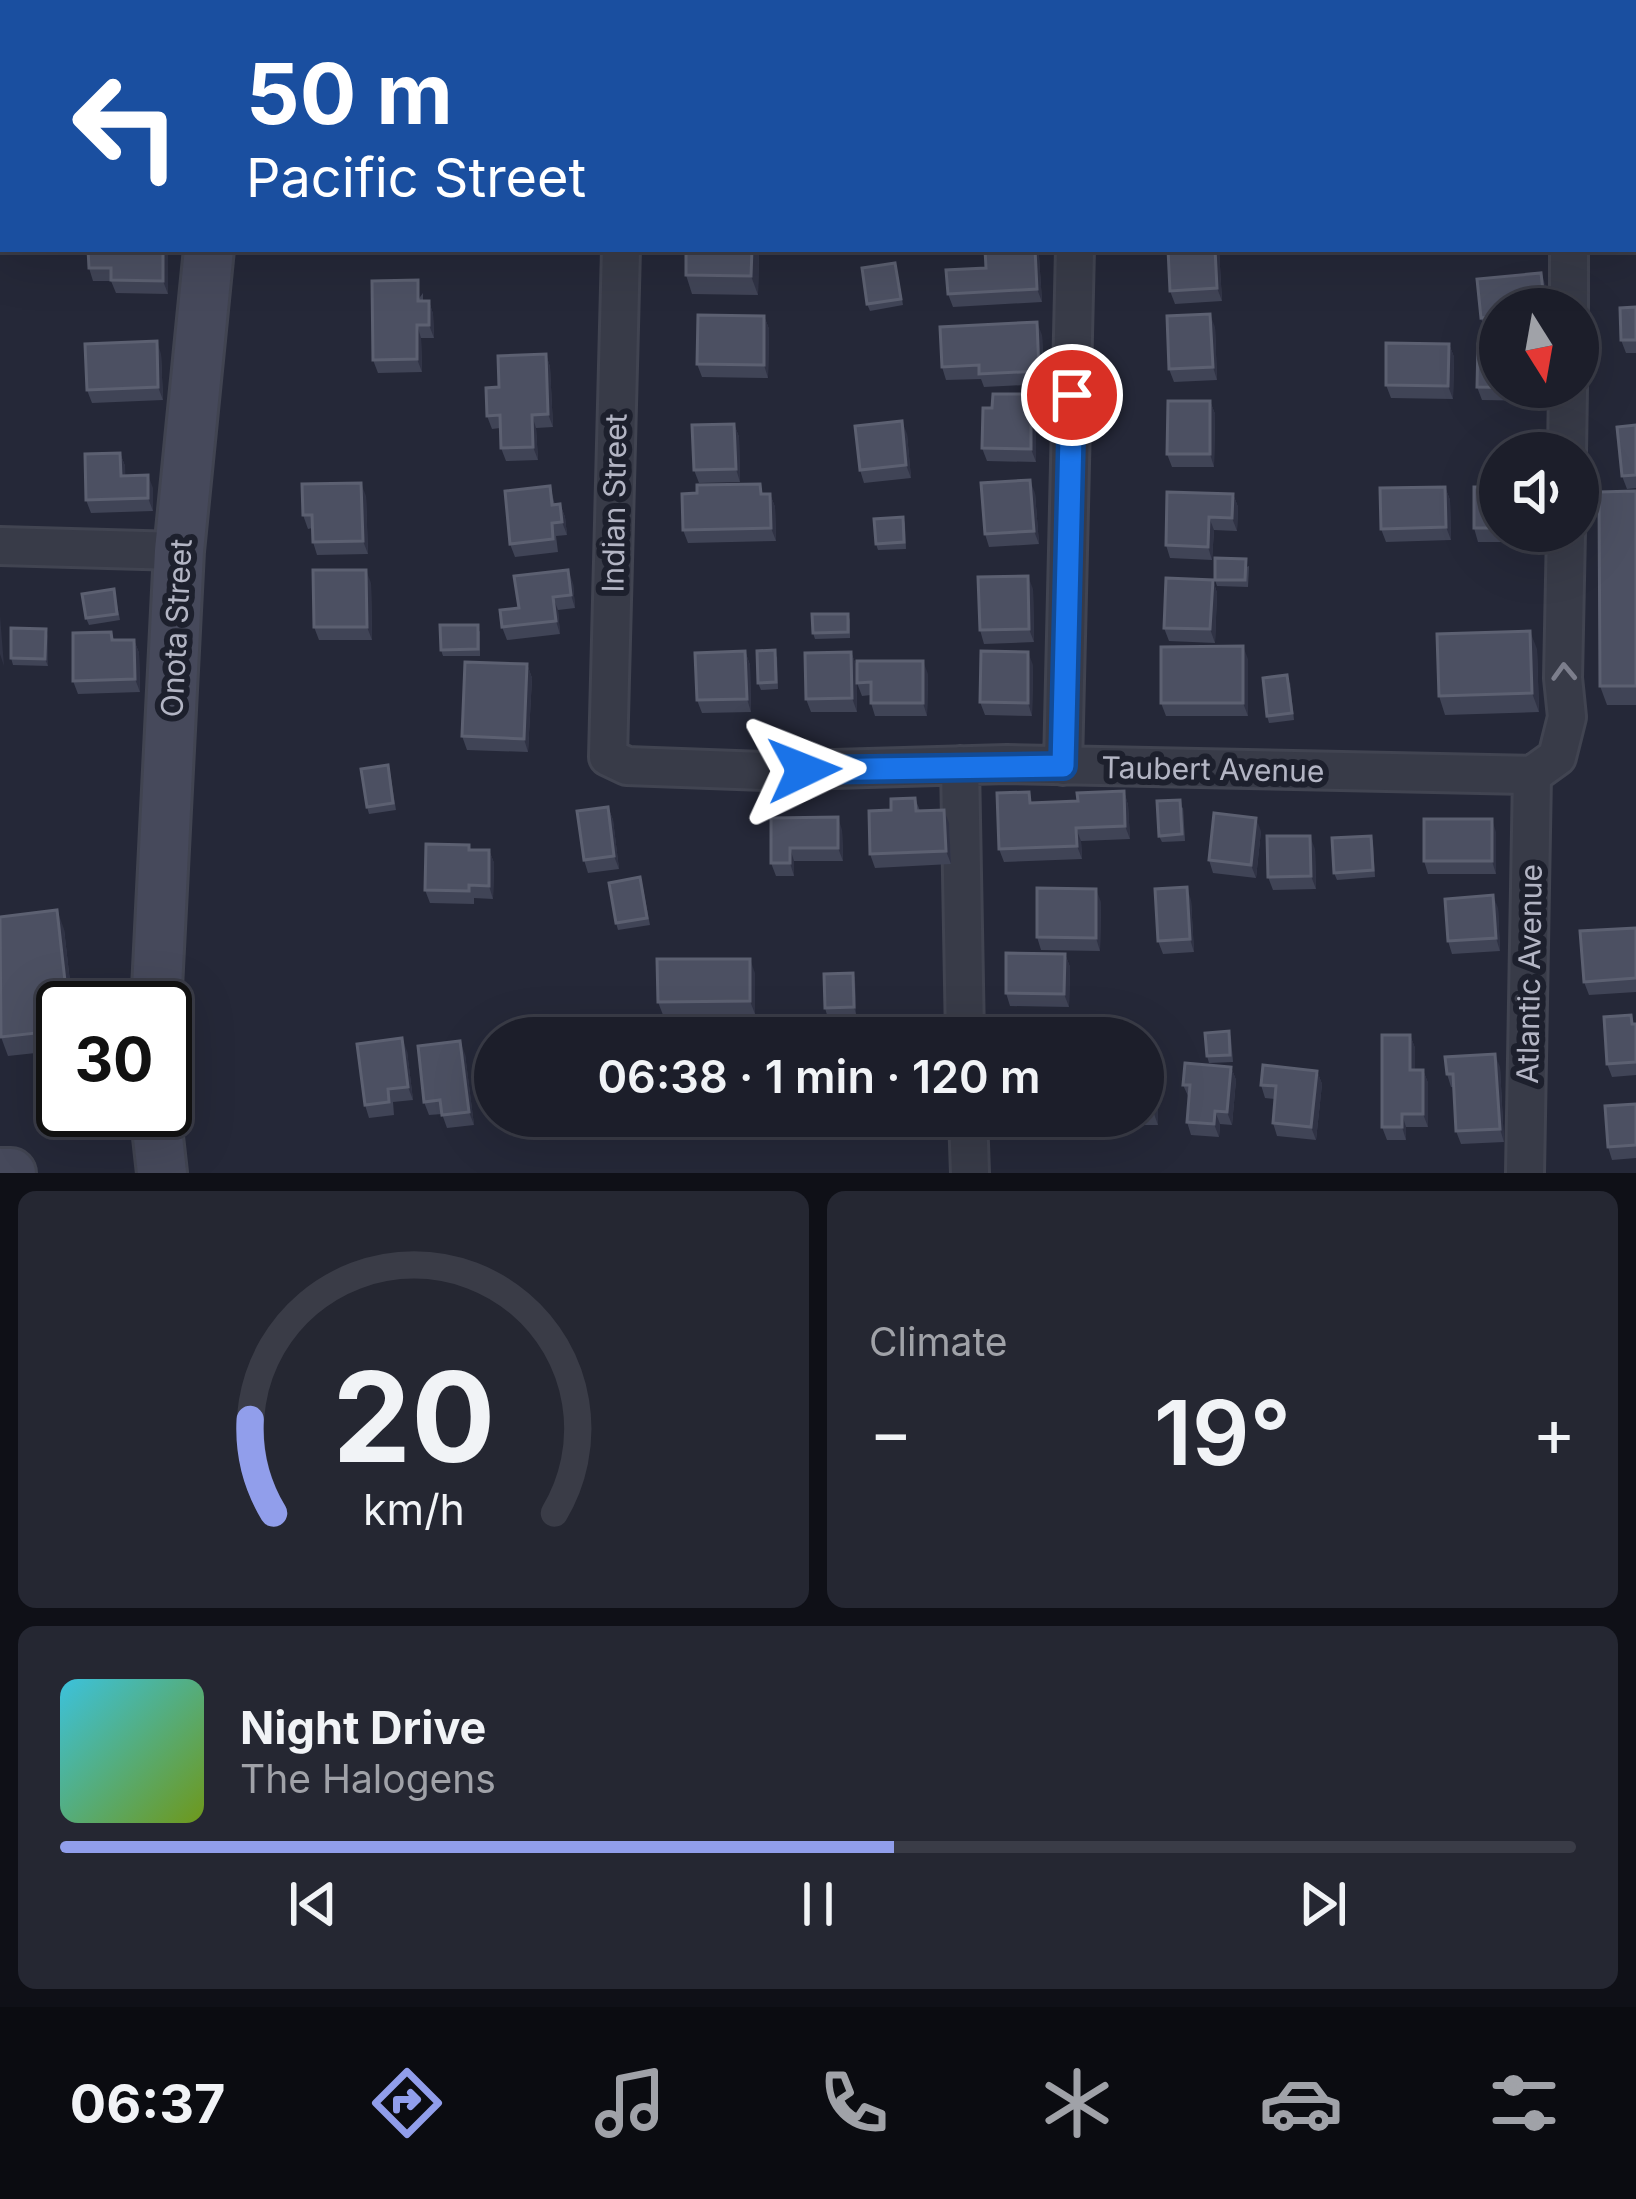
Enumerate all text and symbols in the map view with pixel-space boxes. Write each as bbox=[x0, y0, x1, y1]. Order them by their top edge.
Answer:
text: 50 m bbox=[246, 43, 453, 144]
icon: left bbox=[48, 48, 204, 204]
text: Pacific Street bbox=[246, 145, 586, 210]
north arrow bbox=[1479, 288, 1599, 408]
map controls bbox=[1479, 288, 1599, 552]
pin bbox=[1021, 344, 1123, 446]
icon: arrive bbox=[1039, 362, 1105, 428]
street label: Indian Street bbox=[594, 413, 634, 593]
button: sound bbox=[1479, 432, 1599, 552]
street label: Onota Street bbox=[153, 538, 199, 718]
one-way arrow bbox=[1551, 662, 1577, 681]
position arrow bbox=[741, 707, 867, 833]
street label: Taubert Avenue bbox=[1101, 749, 1325, 789]
street label: Atlantic Avenue bbox=[1509, 864, 1549, 1084]
speed limit sign: 30 bbox=[36, 981, 192, 1137]
text: 06:38 · 1 min · 120 m bbox=[597, 1049, 1041, 1104]
text: Climate bbox=[869, 1318, 1008, 1365]
text: 20 bbox=[332, 1341, 495, 1492]
text: 19° bbox=[1154, 1378, 1291, 1487]
text: − bbox=[869, 1392, 913, 1472]
text: + bbox=[1532, 1392, 1576, 1472]
text: km/h bbox=[363, 1482, 464, 1534]
text: Night Drive bbox=[240, 1700, 486, 1755]
text: The Halogens bbox=[240, 1755, 496, 1802]
icon: previous bbox=[280, 1871, 346, 1937]
icon: pause bbox=[785, 1871, 851, 1937]
icon: next bbox=[1290, 1871, 1356, 1937]
icon: directions bbox=[365, 2061, 449, 2145]
icon: music bbox=[588, 2061, 672, 2145]
icon: phone bbox=[812, 2061, 896, 2145]
icon: climate bbox=[1035, 2061, 1119, 2145]
icon: car bbox=[1259, 2061, 1343, 2145]
icon: filters bbox=[1482, 2061, 1566, 2145]
text: 06:37 bbox=[70, 2071, 226, 2136]

